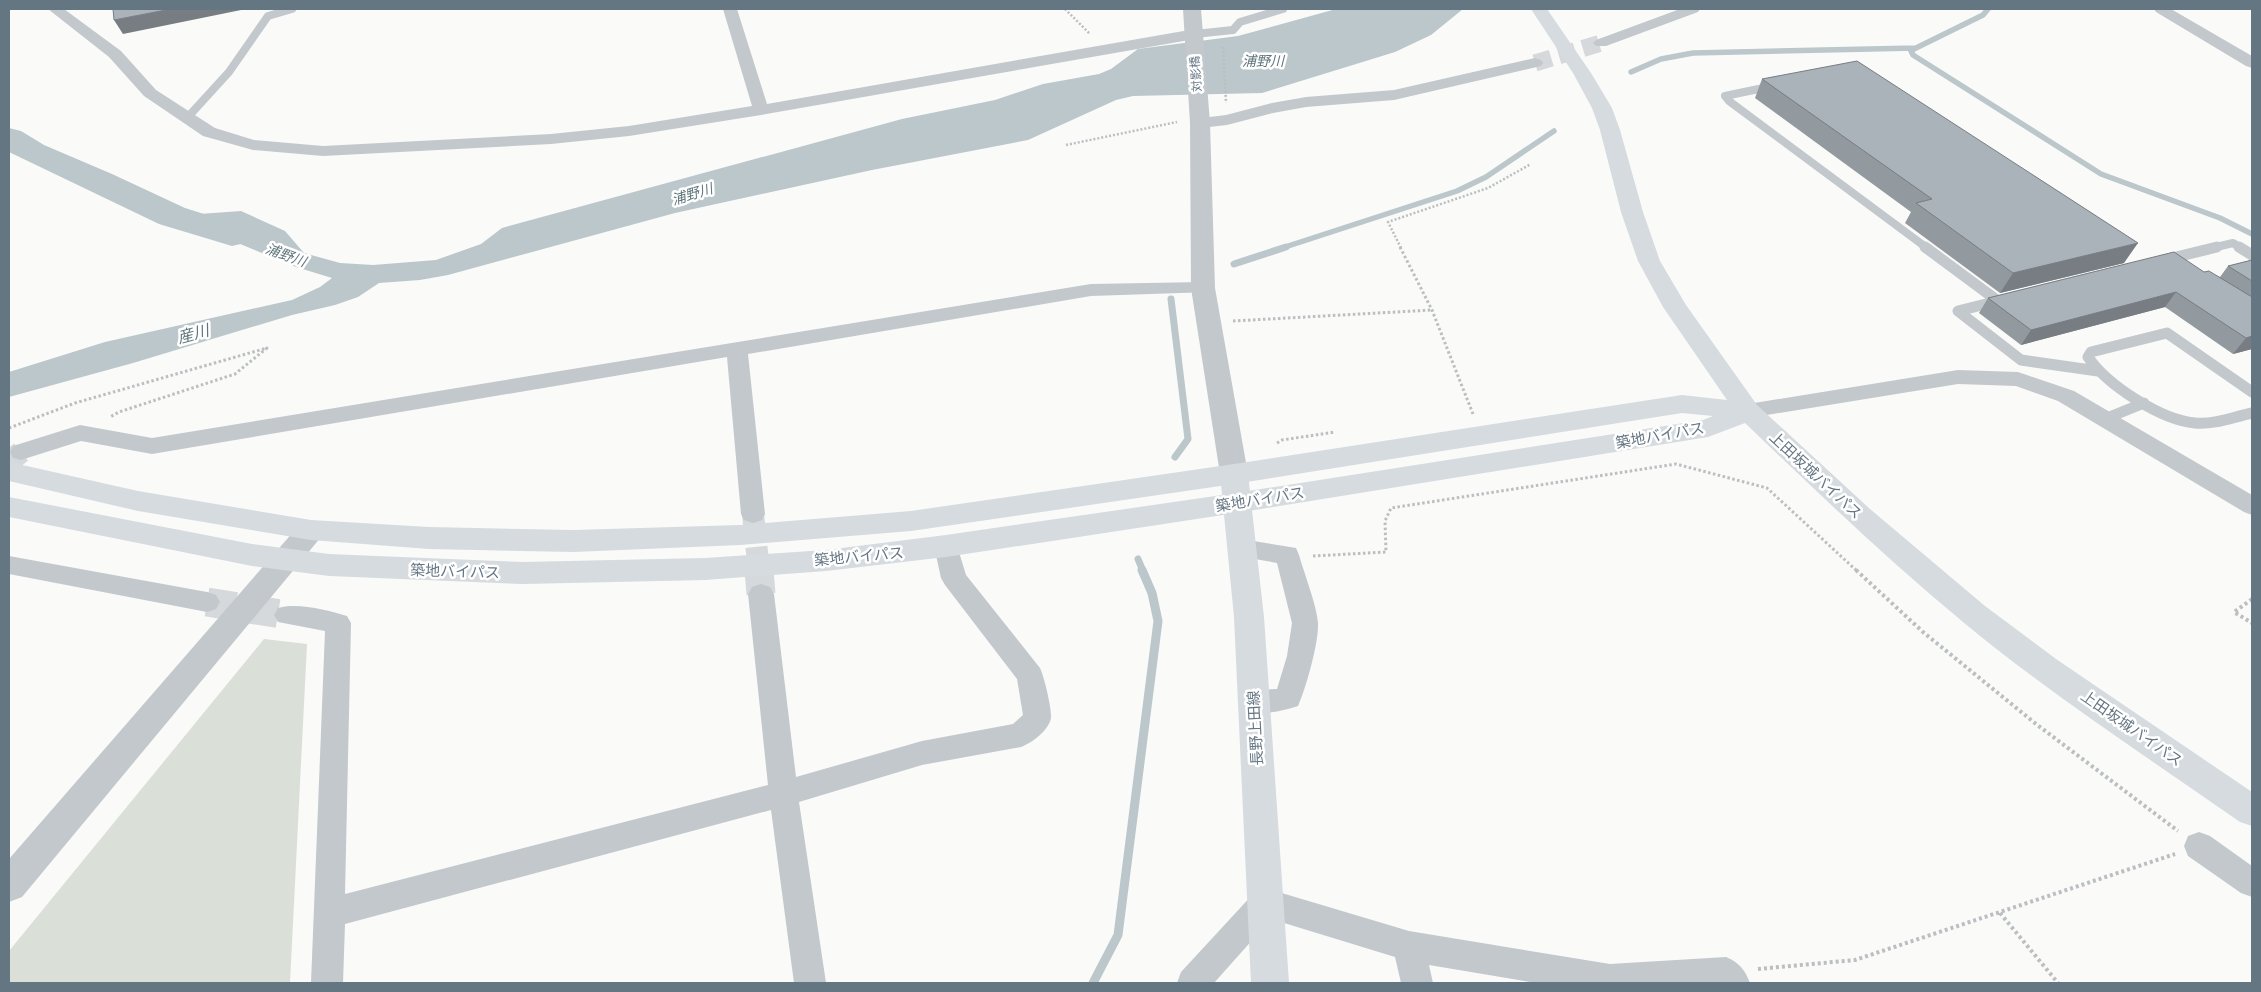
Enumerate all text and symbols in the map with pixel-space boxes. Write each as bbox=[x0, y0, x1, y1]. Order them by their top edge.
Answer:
water label: 浦野川 bbox=[1242, 53, 1286, 69]
street label: 対影橋 bbox=[1188, 56, 1204, 92]
water label: 浦野川 bbox=[670, 180, 716, 208]
water label: 浦野川 bbox=[264, 240, 310, 270]
water label: 産川 bbox=[175, 321, 213, 346]
street label: 築地バイパス bbox=[1614, 419, 1706, 451]
street label: 上田坂城バイパス bbox=[1766, 428, 1866, 522]
street label: 築地バイパス bbox=[1214, 484, 1306, 514]
street label: 築地バイパス bbox=[814, 544, 904, 568]
street label: 築地バイパス bbox=[410, 561, 500, 581]
street label: 上田坂城バイパス bbox=[2078, 687, 2186, 769]
street label: 長野上田線 bbox=[1245, 690, 1265, 766]

